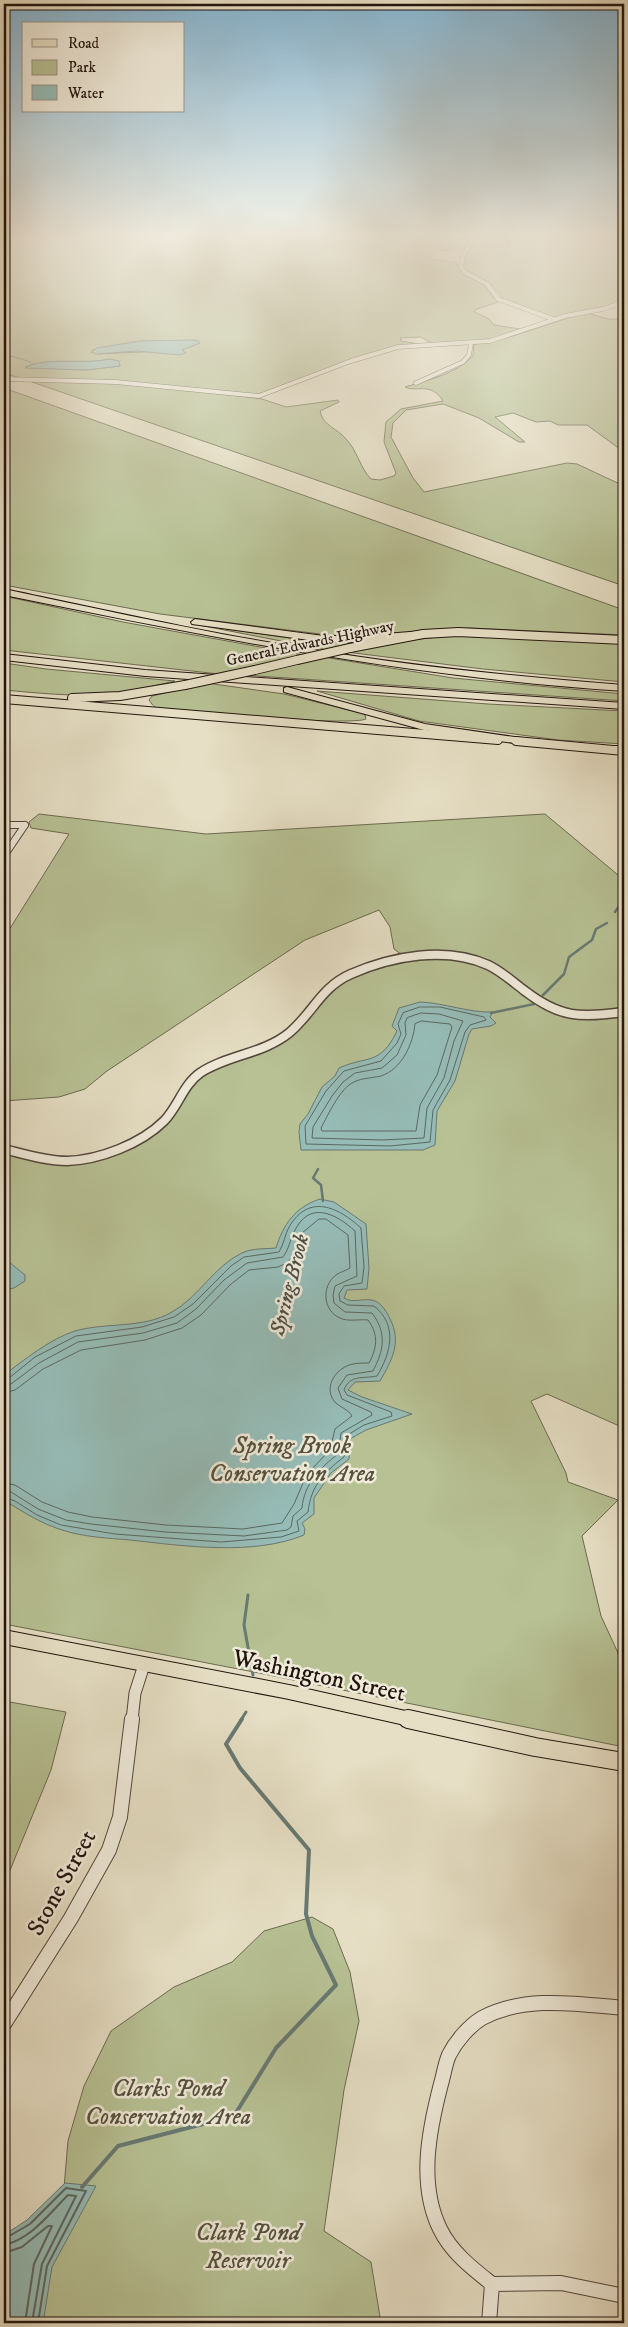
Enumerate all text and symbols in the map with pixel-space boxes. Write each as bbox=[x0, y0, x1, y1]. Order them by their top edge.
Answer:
legend bbox=[22, 22, 185, 112]
text: Road bbox=[68, 34, 100, 53]
text: Park bbox=[68, 58, 97, 77]
text: Water bbox=[67, 84, 104, 103]
street label: General Edwards Highway bbox=[224, 615, 396, 671]
water label: Spring Brook bbox=[265, 1232, 315, 1339]
park label: Spring Brook Conservation Area bbox=[209, 1431, 375, 1489]
street label: Washington Street bbox=[229, 1643, 408, 1709]
street label: Stone Street bbox=[21, 1825, 103, 1941]
park label: Clarks Pond Conservation Area bbox=[85, 2074, 251, 2132]
park label: Clark Pond Reservoir bbox=[196, 2218, 304, 2276]

